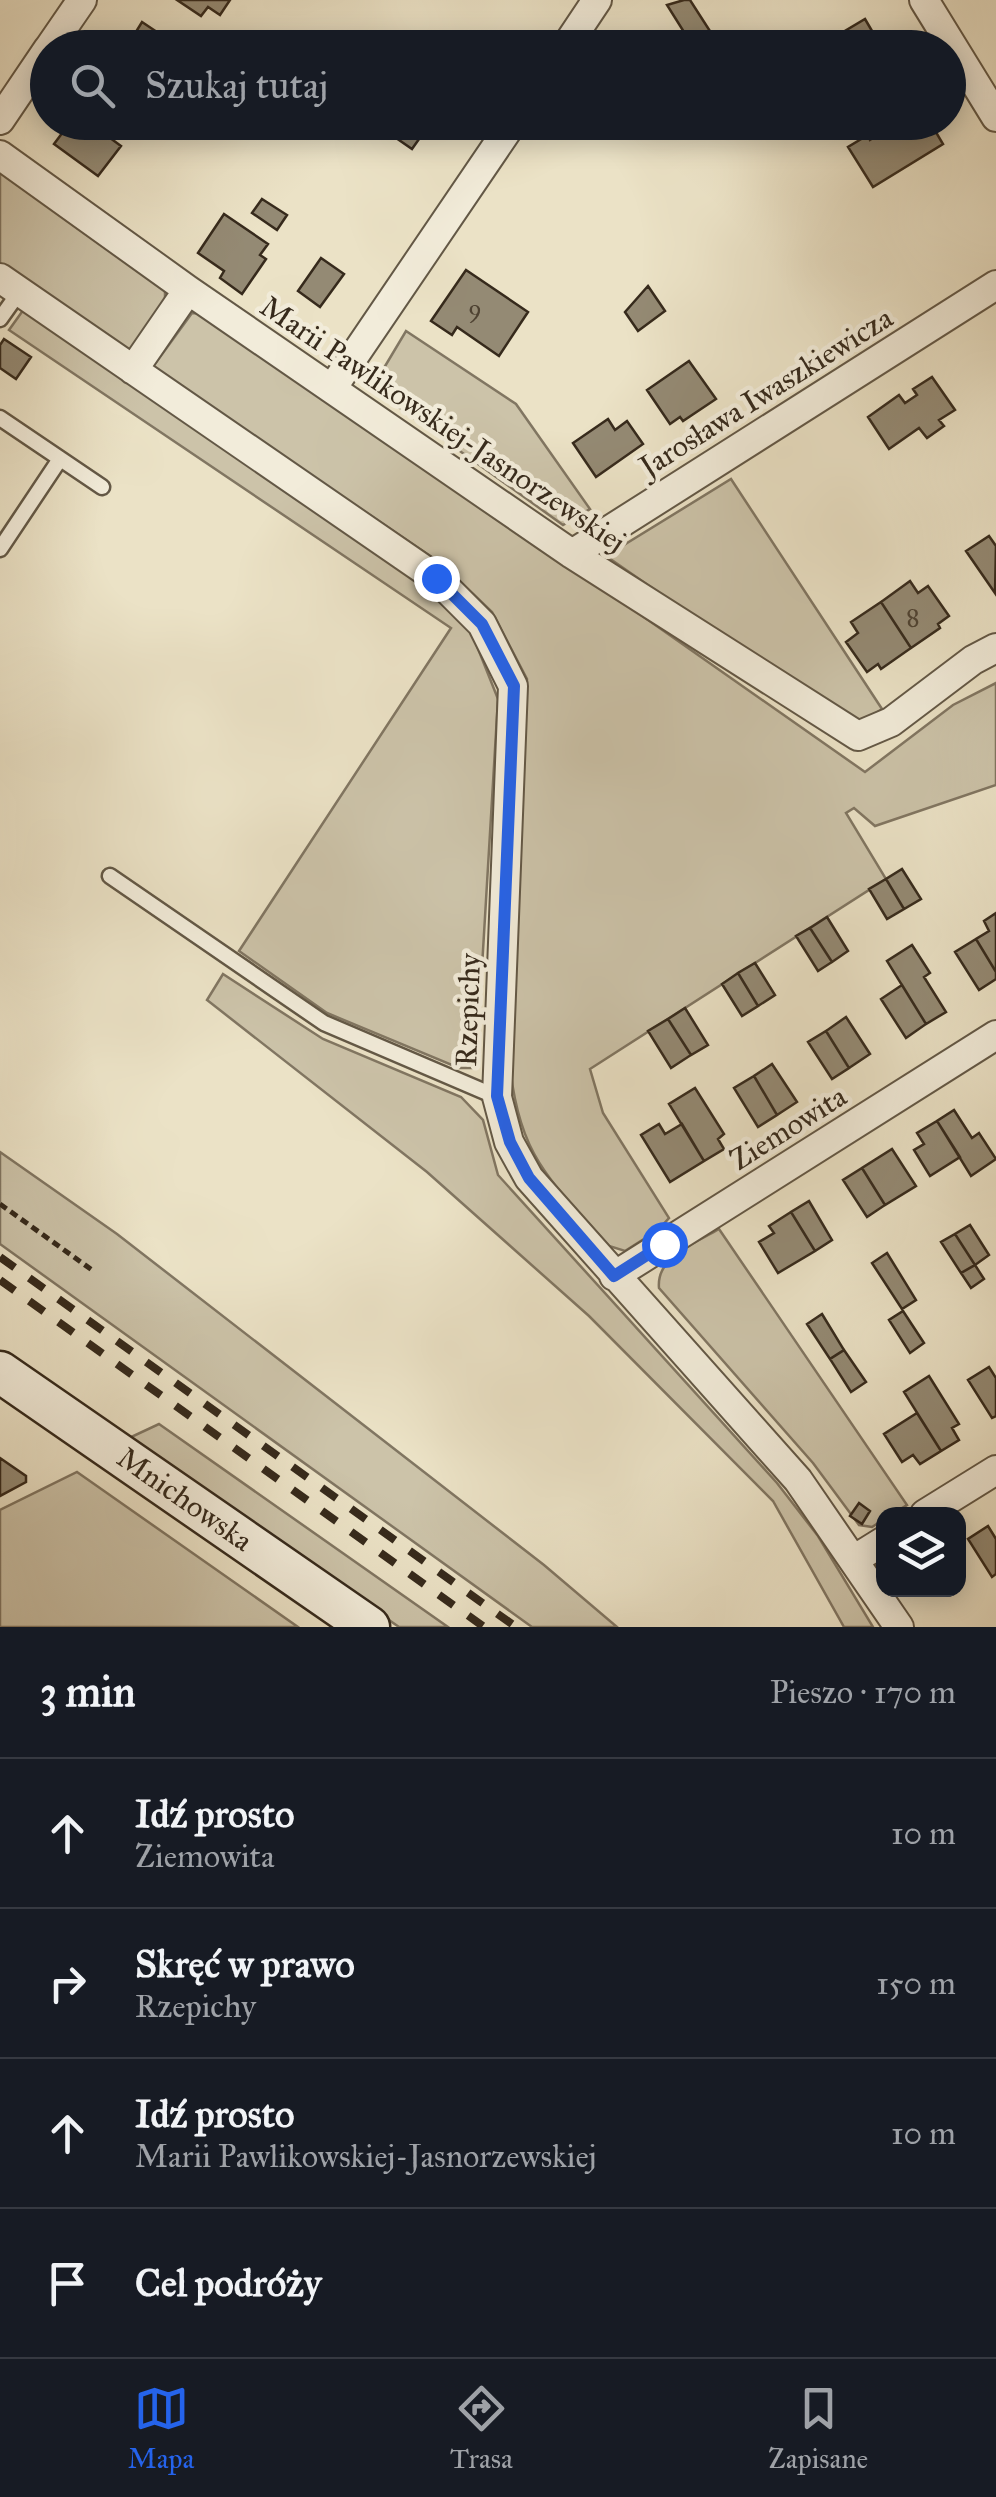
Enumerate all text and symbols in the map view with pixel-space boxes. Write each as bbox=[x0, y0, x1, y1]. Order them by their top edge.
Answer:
search box bbox=[30, 30, 966, 140]
icon: search bbox=[65, 58, 120, 113]
text: Szukaj tutaj bbox=[145, 62, 328, 108]
street label: Marii Pawlikowskiej-Jasnorzewskiej bbox=[254, 288, 632, 560]
house number: 9 bbox=[468, 293, 482, 324]
street label: Jarosława Iwaszkiewicza bbox=[630, 299, 899, 486]
route end bbox=[414, 556, 460, 602]
house number: 8 bbox=[906, 602, 920, 633]
street label: Rzepichy bbox=[448, 952, 488, 1067]
street label: Ziemowita bbox=[723, 1078, 853, 1178]
route start bbox=[642, 1222, 688, 1268]
street label: Mnichowska bbox=[110, 1439, 260, 1559]
map controls bbox=[876, 1507, 966, 1597]
button: layers bbox=[876, 1507, 966, 1597]
text: 3 min bbox=[40, 1666, 135, 1718]
text: Pieszo · 170 m bbox=[770, 1673, 956, 1712]
text: Idź prosto bbox=[135, 1791, 295, 1837]
icon: ahead bbox=[40, 1806, 95, 1861]
text: 10 m bbox=[891, 1814, 956, 1853]
text: Ziemowita bbox=[135, 1837, 274, 1876]
text: Skręć w prawo bbox=[135, 1941, 355, 1987]
icon: right bbox=[40, 1956, 95, 2011]
text: 150 m bbox=[876, 1964, 956, 2003]
text: Rzepichy bbox=[135, 1987, 256, 2026]
text: Idź prosto bbox=[135, 2091, 295, 2137]
icon: ahead bbox=[40, 2106, 95, 2161]
text: 10 m bbox=[891, 2114, 956, 2153]
text: Marii Pawlikowskiej-Jasnorzewskiej bbox=[135, 2137, 597, 2176]
icon: arrive bbox=[40, 2256, 95, 2311]
text: Cel podróży bbox=[135, 2260, 322, 2306]
tab: Mapa bbox=[128, 2381, 194, 2476]
tab: Trasa bbox=[450, 2381, 513, 2476]
tab: Zapisane bbox=[768, 2381, 868, 2476]

